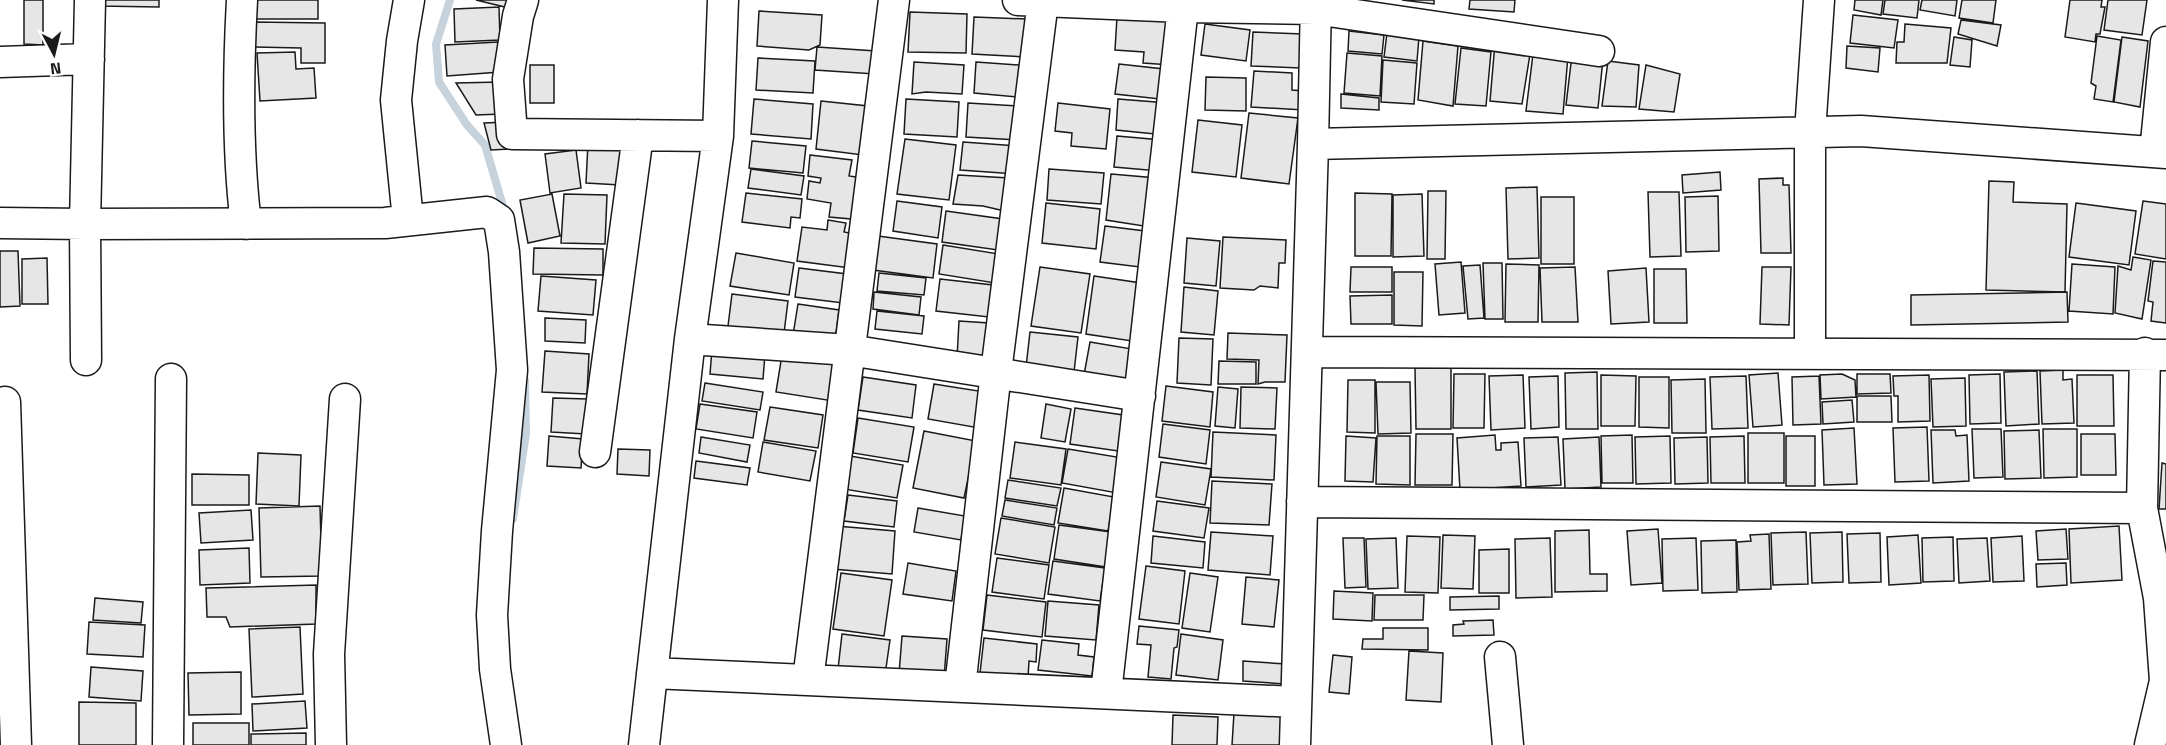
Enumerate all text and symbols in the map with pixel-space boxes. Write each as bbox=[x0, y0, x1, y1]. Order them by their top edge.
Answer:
north arrow bbox=[24, 24, 84, 84]
text: N bbox=[49, 56, 63, 81]

